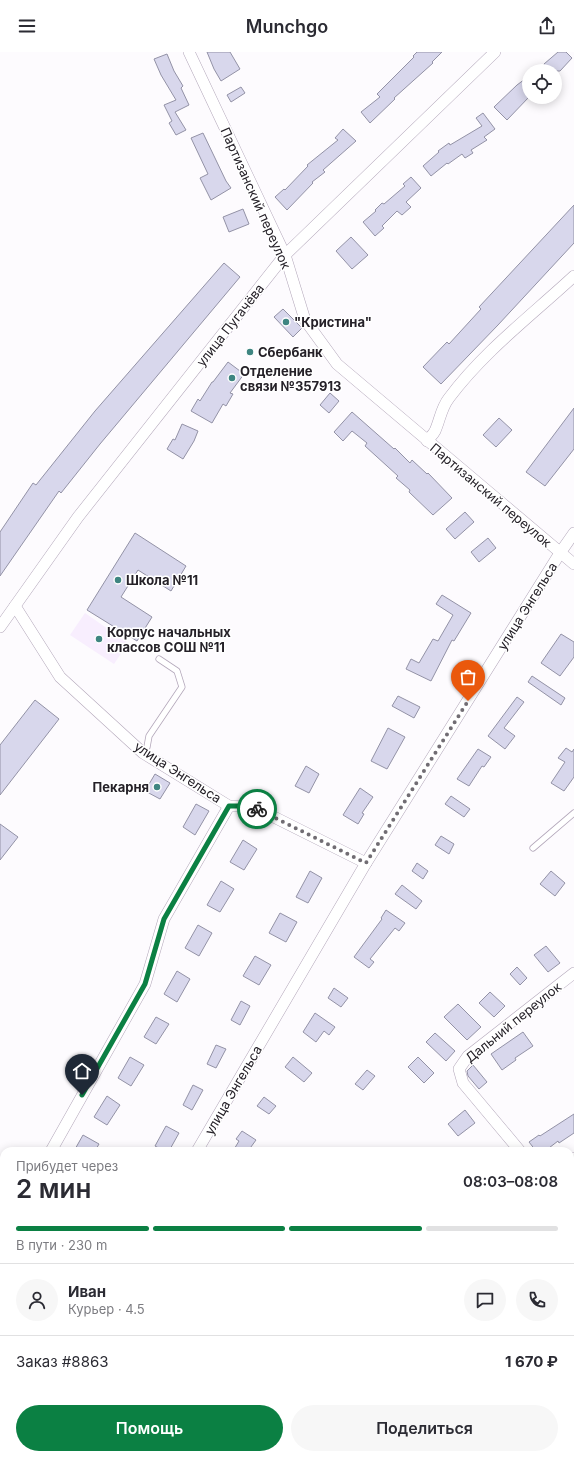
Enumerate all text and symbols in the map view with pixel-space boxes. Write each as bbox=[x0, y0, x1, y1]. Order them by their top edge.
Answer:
icon: menu bbox=[16, 15, 38, 37]
icon: share bbox=[536, 15, 558, 37]
text: Munchgo bbox=[246, 16, 328, 37]
map controls bbox=[522, 64, 562, 104]
button: locate bbox=[522, 64, 562, 104]
street label: Партизанский переулок bbox=[218, 125, 294, 271]
street label: улица Пугачёва bbox=[193, 281, 267, 369]
place label: "Кристина" bbox=[294, 314, 372, 330]
marker: "Кристина" bbox=[281, 317, 291, 327]
place label: Сбербанк bbox=[258, 344, 323, 360]
marker: Сбербанк bbox=[245, 347, 255, 357]
place label: Отделение связи №357913 bbox=[240, 363, 341, 394]
marker: Отделение связи №357913 bbox=[227, 373, 237, 383]
street label: Партизанский переулок bbox=[427, 440, 555, 550]
street label: улица Энгельса bbox=[494, 559, 560, 653]
place label: Школа №11 bbox=[126, 572, 198, 588]
marker: Школа №11 bbox=[113, 575, 123, 585]
place label: Корпус начальных классов СОШ №11 bbox=[107, 624, 231, 655]
marker: Корпус начальных классов СОШ №11 bbox=[94, 634, 104, 644]
pin bbox=[451, 660, 485, 701]
icon: bag bbox=[457, 666, 479, 688]
street label: улица Энгельса bbox=[132, 738, 224, 806]
place label: Пекарня bbox=[93, 779, 149, 795]
marker: Пекарня bbox=[152, 782, 162, 792]
courier bbox=[237, 789, 277, 829]
icon: bike bbox=[246, 798, 268, 820]
street label: Дальний переулок bbox=[462, 978, 564, 1066]
street label: улица Энгельса bbox=[201, 1043, 265, 1137]
pin bbox=[65, 1054, 99, 1095]
icon: home bbox=[71, 1060, 93, 1082]
text: Прибудет через bbox=[16, 1158, 118, 1174]
text: 08:03–08:08 bbox=[463, 1172, 558, 1191]
text: 2 мин bbox=[16, 1173, 91, 1204]
text: В пути · 230 m bbox=[16, 1237, 107, 1253]
button: person bbox=[16, 1279, 58, 1321]
button: chat bbox=[464, 1279, 506, 1321]
button: phone bbox=[516, 1279, 558, 1321]
text: Иван bbox=[68, 1282, 106, 1301]
text: Курьер · 4.5 bbox=[68, 1301, 145, 1317]
text: Заказ #8863 bbox=[16, 1352, 109, 1371]
text: 1 670 ₽ bbox=[505, 1352, 558, 1371]
button: Помощь bbox=[16, 1405, 283, 1451]
button: Поделиться bbox=[291, 1405, 558, 1451]

